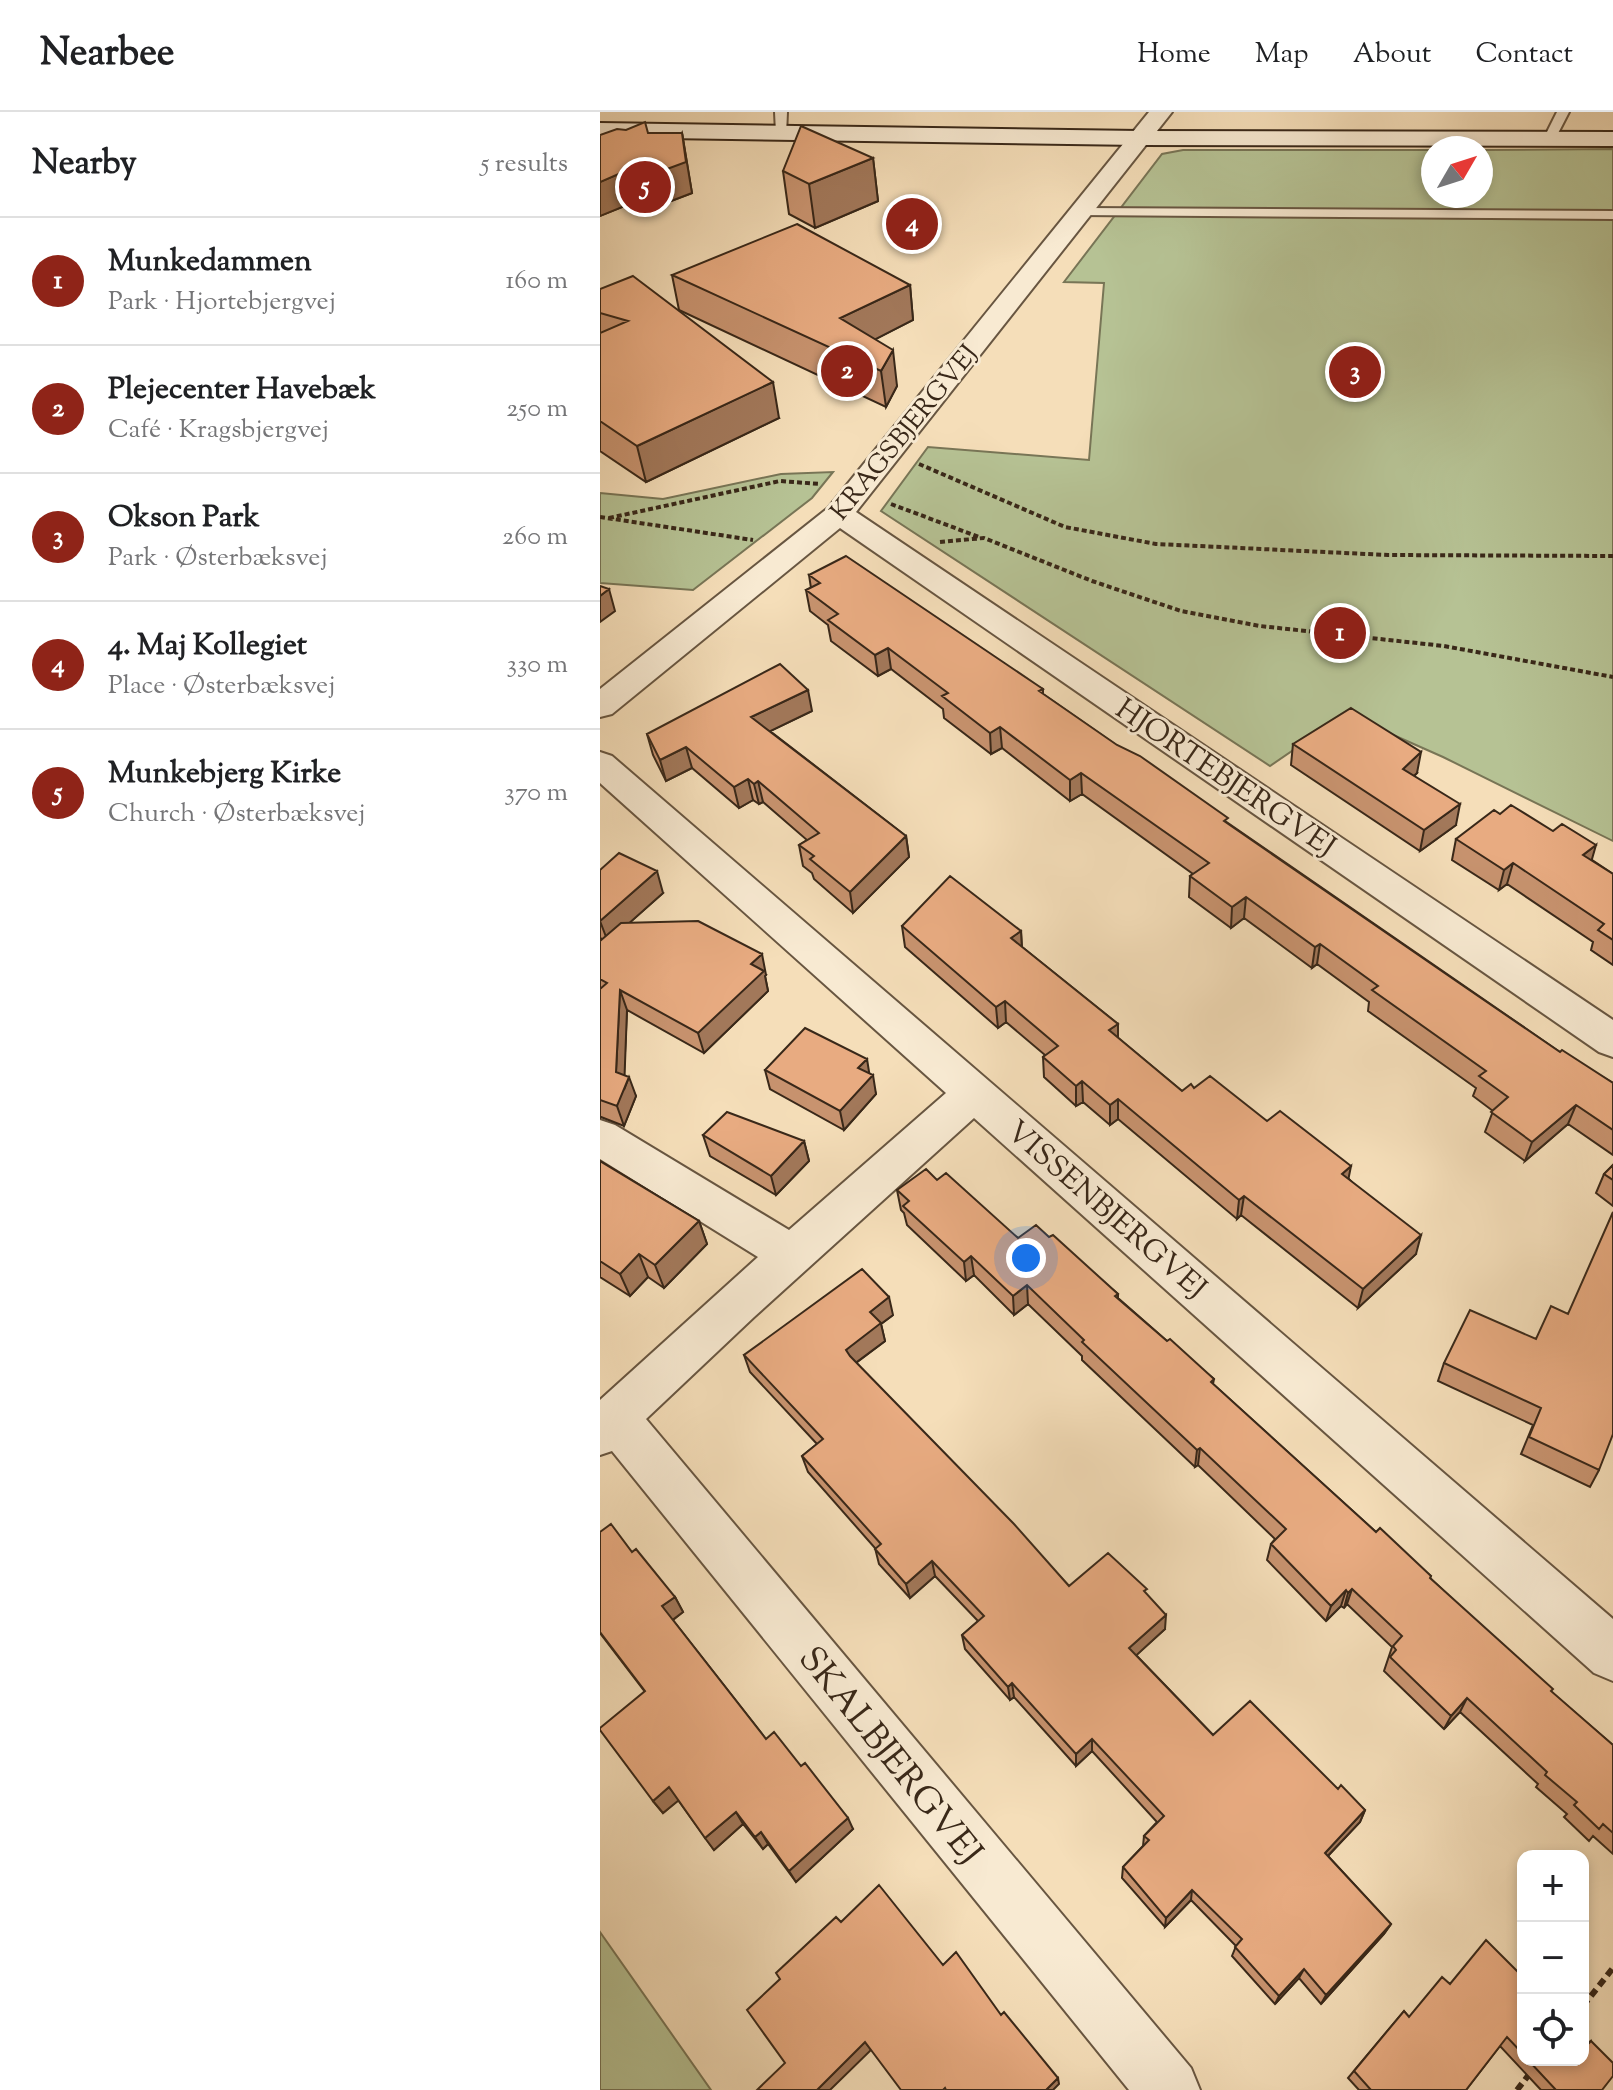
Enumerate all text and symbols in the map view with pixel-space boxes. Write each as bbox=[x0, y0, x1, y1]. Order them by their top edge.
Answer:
text: Nearbee bbox=[40, 28, 175, 82]
text: Home bbox=[1137, 35, 1211, 75]
text: Map bbox=[1255, 35, 1309, 75]
text: About bbox=[1353, 35, 1431, 75]
text: Contact bbox=[1475, 35, 1573, 75]
north arrow bbox=[1421, 136, 1493, 208]
text: Nearby bbox=[32, 140, 137, 189]
text: 5 results bbox=[480, 146, 568, 183]
pin: 5 bbox=[619, 157, 671, 217]
pin: 4 bbox=[886, 194, 938, 254]
text: Munkedammen bbox=[108, 241, 312, 284]
text: 1 bbox=[54, 263, 62, 300]
text: 160 m bbox=[505, 263, 568, 300]
text: Park · Hjortebjergvej bbox=[108, 284, 336, 321]
street label: KRAGSBJERGVEJ bbox=[822, 337, 988, 529]
pin: 2 bbox=[821, 341, 873, 401]
pin: 3 bbox=[1329, 342, 1381, 402]
text: Plejecenter Havebæk bbox=[108, 369, 376, 412]
text: 2 bbox=[52, 391, 64, 428]
text: 250 m bbox=[506, 391, 568, 428]
text: Café · Kragsbjergvej bbox=[108, 412, 329, 449]
text: Okson Park bbox=[108, 497, 260, 540]
text: 3 bbox=[53, 519, 63, 556]
text: 260 m bbox=[502, 519, 568, 556]
text: Park · Østerbæksvej bbox=[108, 540, 328, 577]
pin: 1 bbox=[1314, 603, 1366, 663]
text: 4. Maj Kollegiet bbox=[108, 625, 307, 668]
text: 4 bbox=[51, 647, 65, 684]
text: 330 m bbox=[506, 647, 568, 684]
text: Place · Østerbæksvej bbox=[108, 668, 335, 705]
street label: HJORTEBJERGVEJ bbox=[1106, 689, 1343, 869]
text: Munkebjerg Kirke bbox=[108, 753, 341, 796]
text: 5 bbox=[54, 775, 62, 812]
text: 370 m bbox=[504, 775, 568, 812]
text: Church · Østerbæksvej bbox=[108, 796, 365, 833]
street label: VISSENBJERGVEJ bbox=[996, 1112, 1215, 1310]
your location bbox=[1006, 1238, 1046, 1278]
street label: SKALBJERGVEJ bbox=[784, 1636, 993, 1877]
map controls bbox=[1517, 1850, 1589, 2066]
button: + bbox=[1517, 1850, 1589, 1922]
button: − bbox=[1517, 1922, 1589, 1994]
button: locate bbox=[1517, 1994, 1589, 2066]

